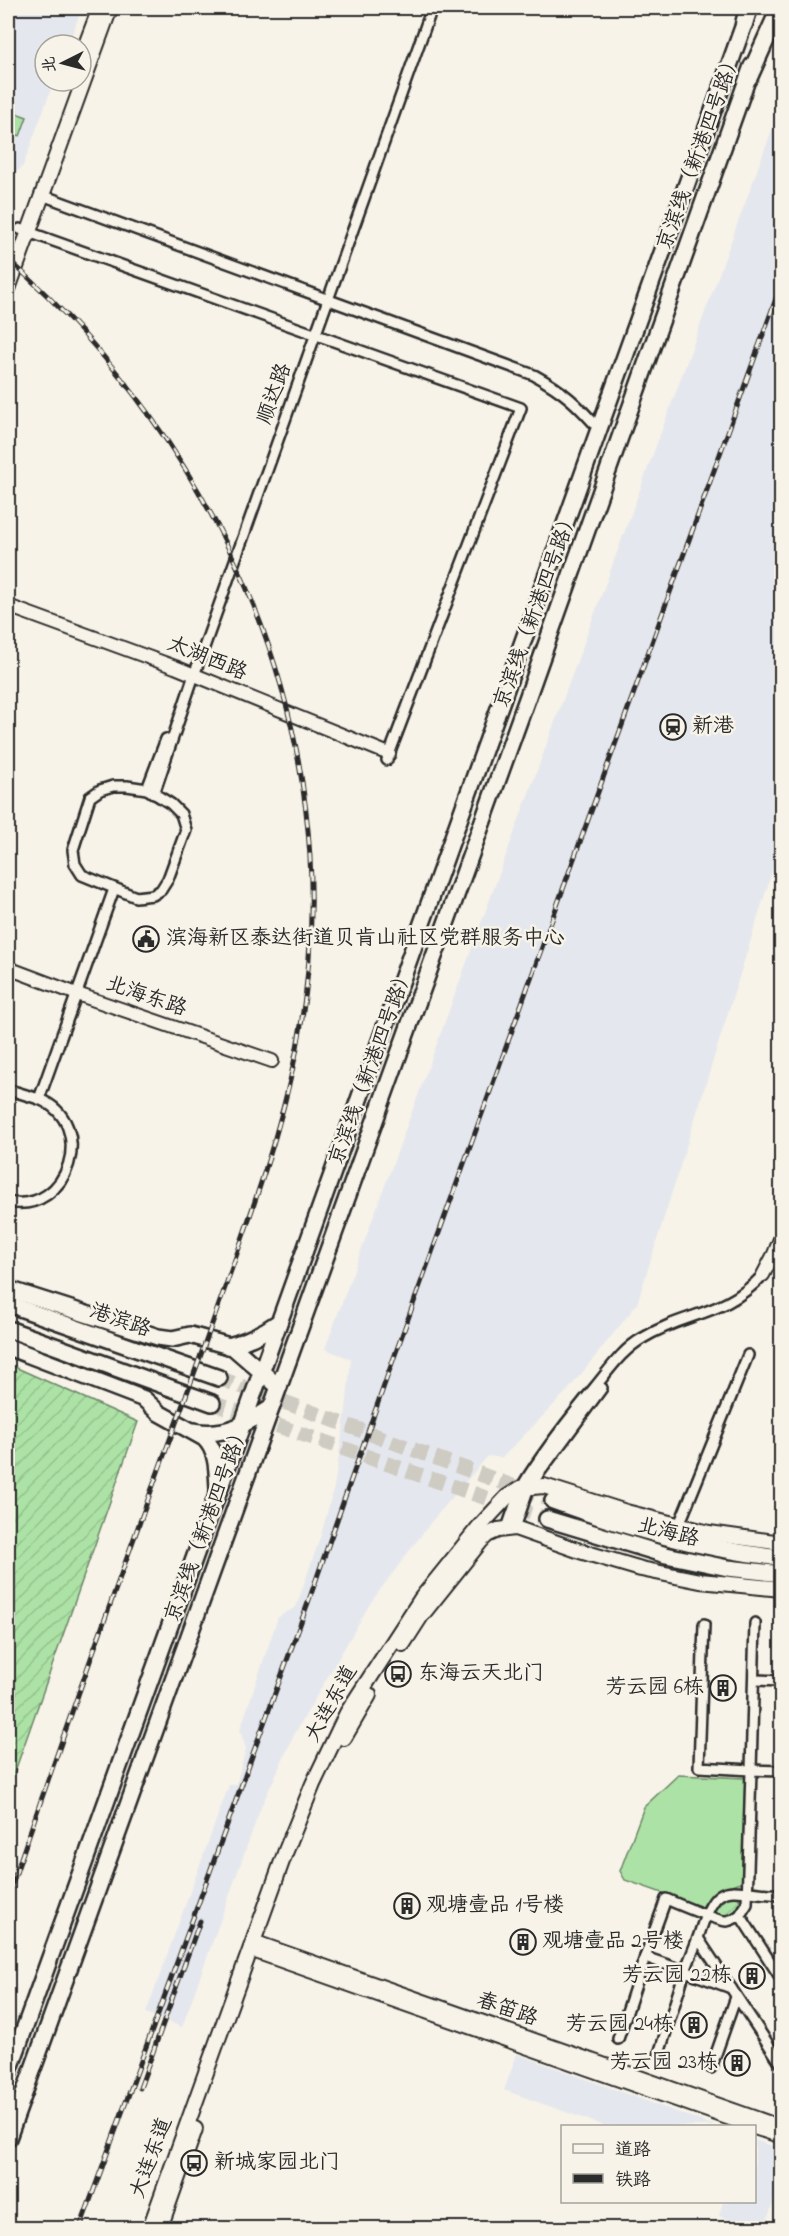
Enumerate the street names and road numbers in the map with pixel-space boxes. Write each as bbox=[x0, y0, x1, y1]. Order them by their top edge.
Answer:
street label: 京滨线（新港四号路） bbox=[650, 47, 750, 255]
street label: 顺达路 bbox=[250, 359, 300, 429]
street label: 京滨线（新港四号路） bbox=[487, 505, 587, 713]
street label: 太湖西路 bbox=[162, 629, 252, 689]
street label: 京滨线（新港四号路） bbox=[322, 962, 422, 1170]
street label: 北海东路 bbox=[101, 969, 191, 1025]
street label: 港滨路 bbox=[85, 1297, 155, 1345]
street label: 京滨线（新港四号路） bbox=[158, 1419, 258, 1627]
street label: 北海路 bbox=[634, 1511, 702, 1555]
street label: 大连东道 bbox=[299, 1660, 365, 1748]
street label: 春笛路 bbox=[472, 1986, 542, 2034]
street label: 大连东道 bbox=[124, 2113, 180, 2203]

